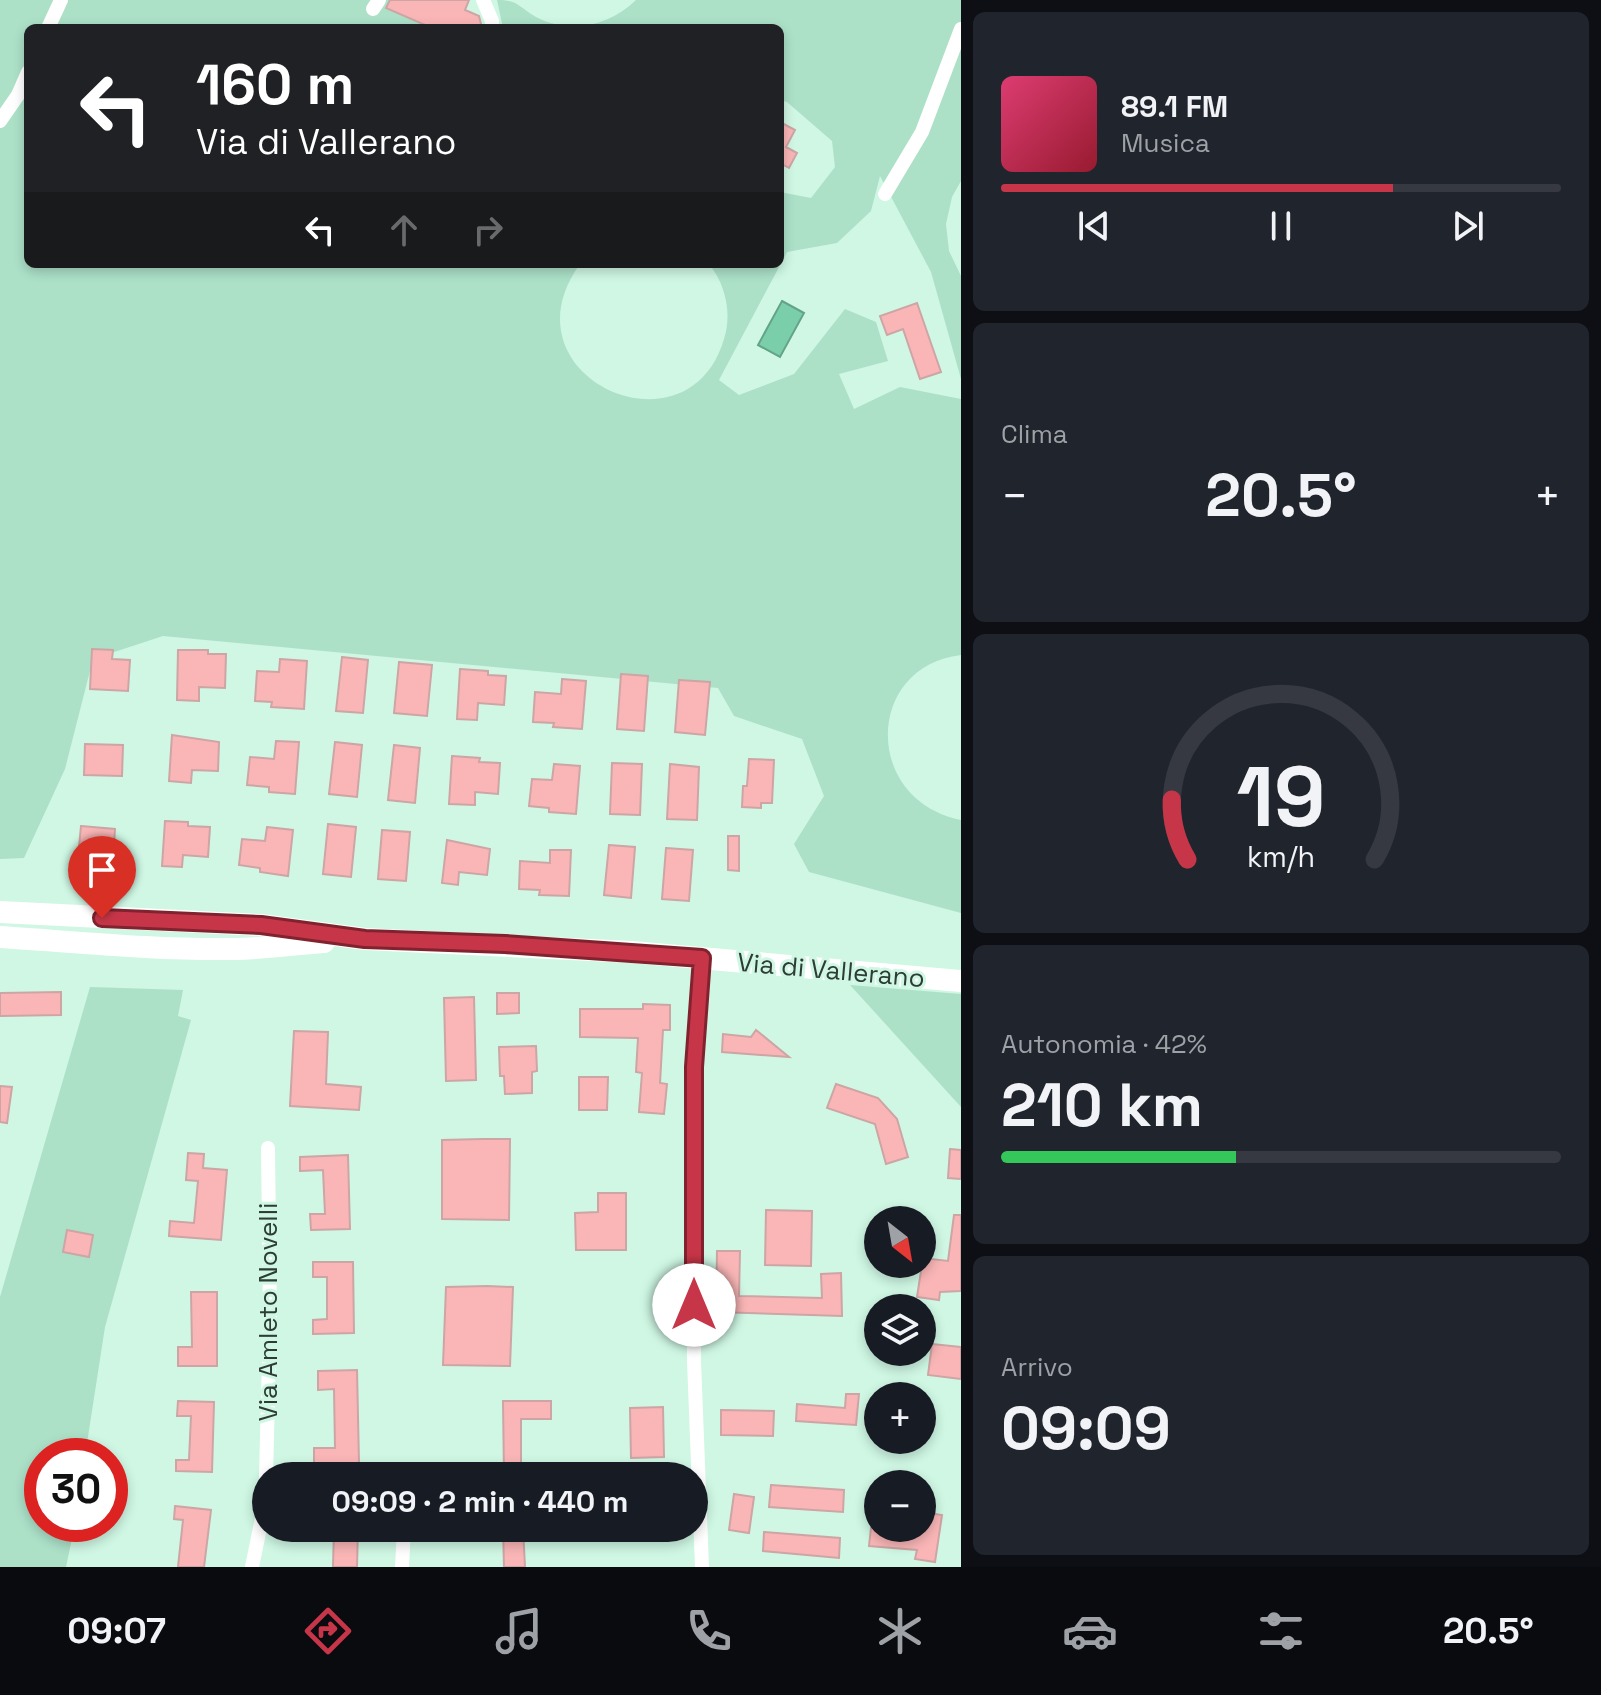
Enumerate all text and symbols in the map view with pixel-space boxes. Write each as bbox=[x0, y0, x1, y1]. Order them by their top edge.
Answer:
text: 160 m bbox=[196, 49, 354, 120]
icon: left bbox=[64, 56, 168, 160]
text: 89.1 FM bbox=[1121, 87, 1228, 126]
text: Via di Vallerano bbox=[196, 119, 456, 165]
text: Musica bbox=[1121, 126, 1210, 160]
icon: previous bbox=[1072, 204, 1116, 248]
icon: pause bbox=[1259, 204, 1303, 248]
icon: next bbox=[1446, 204, 1490, 248]
icon: left bbox=[298, 208, 342, 252]
icon: ahead bbox=[382, 208, 426, 252]
icon: right bbox=[466, 208, 510, 252]
text: Clima bbox=[1001, 417, 1068, 451]
text: 20.5° bbox=[1205, 457, 1357, 534]
text: − bbox=[1001, 468, 1028, 524]
text: + bbox=[1534, 468, 1561, 524]
text: 19 bbox=[1236, 743, 1326, 849]
pin bbox=[68, 836, 136, 918]
text: km/h bbox=[1247, 839, 1315, 875]
icon: arrive bbox=[80, 848, 124, 892]
street label: Via di Vallerano bbox=[736, 945, 926, 995]
text: Autonomia · 42% bbox=[1001, 1027, 1207, 1061]
text: 210 km bbox=[1001, 1067, 1203, 1144]
street label: Via Amleto Novelli bbox=[251, 1203, 285, 1421]
north arrow bbox=[864, 1206, 936, 1278]
map controls bbox=[864, 1206, 936, 1542]
position arrow bbox=[652, 1263, 736, 1347]
button: layers bbox=[864, 1294, 936, 1366]
text: Arrivo bbox=[1001, 1350, 1073, 1384]
button: + bbox=[864, 1382, 936, 1454]
text: 09:09 bbox=[1001, 1390, 1171, 1467]
speed limit sign: 30 bbox=[24, 1438, 128, 1542]
button: − bbox=[864, 1470, 936, 1542]
text: 09:09 · 2 min · 440 m bbox=[332, 1482, 628, 1521]
icon: directions bbox=[300, 1603, 356, 1659]
icon: music bbox=[491, 1603, 547, 1659]
icon: phone bbox=[681, 1603, 737, 1659]
icon: climate bbox=[872, 1603, 928, 1659]
icon: car bbox=[1062, 1603, 1118, 1659]
icon: filters bbox=[1253, 1603, 1309, 1659]
text: 09:07 bbox=[67, 1608, 166, 1654]
text: 20.5° bbox=[1443, 1608, 1534, 1654]

